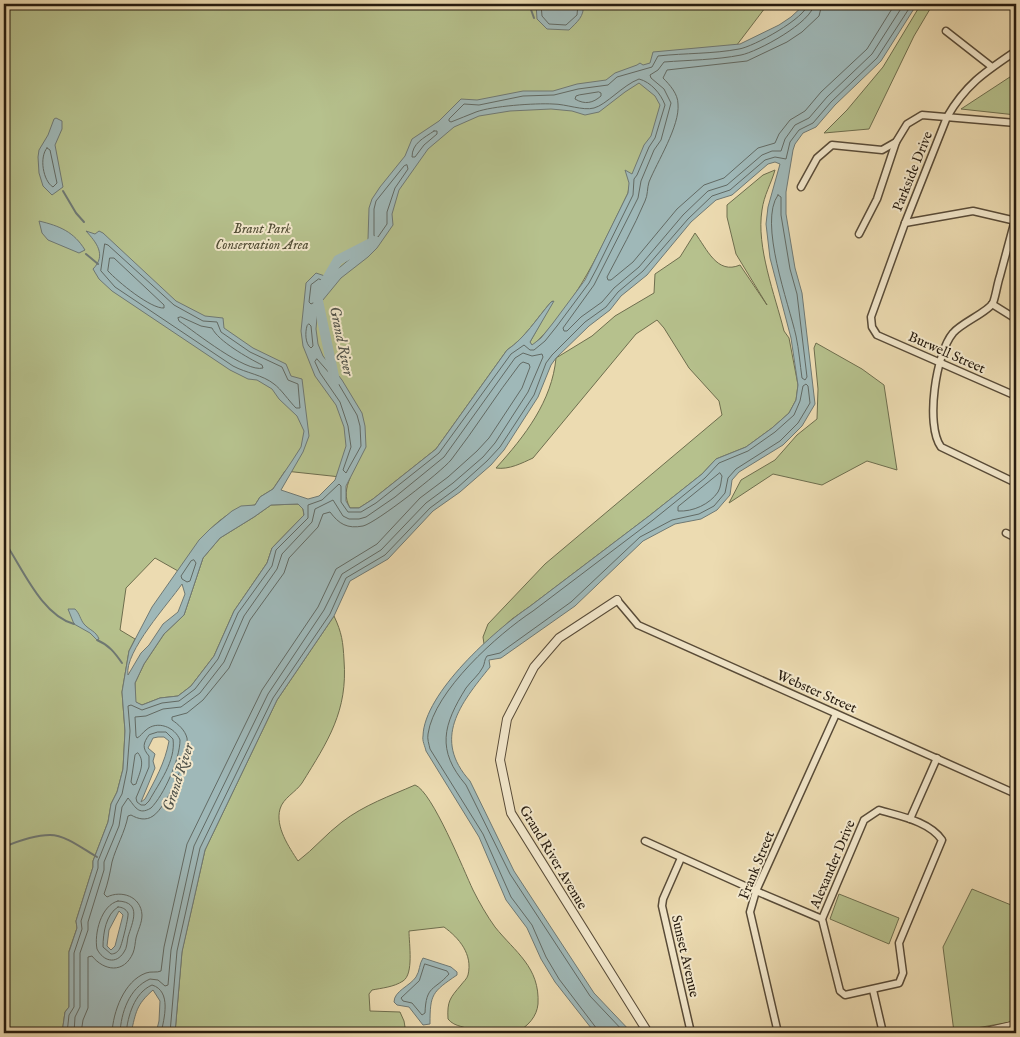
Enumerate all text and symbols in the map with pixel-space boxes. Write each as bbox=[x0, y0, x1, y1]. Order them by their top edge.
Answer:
street label: Parkside Drive bbox=[889, 128, 937, 214]
park label: Brant Park Conservation Area bbox=[215, 220, 309, 254]
water label: Grand River bbox=[325, 305, 358, 378]
street label: Burwell Street bbox=[905, 328, 988, 378]
street label: Webster Street bbox=[774, 666, 860, 718]
water label: Grand River bbox=[159, 740, 199, 814]
street label: Grand River Avenue bbox=[515, 802, 592, 913]
street label: Alexander Drive bbox=[806, 817, 860, 912]
street label: Frank Street bbox=[735, 828, 779, 902]
street label: Sunset Avenue bbox=[667, 913, 703, 1000]

